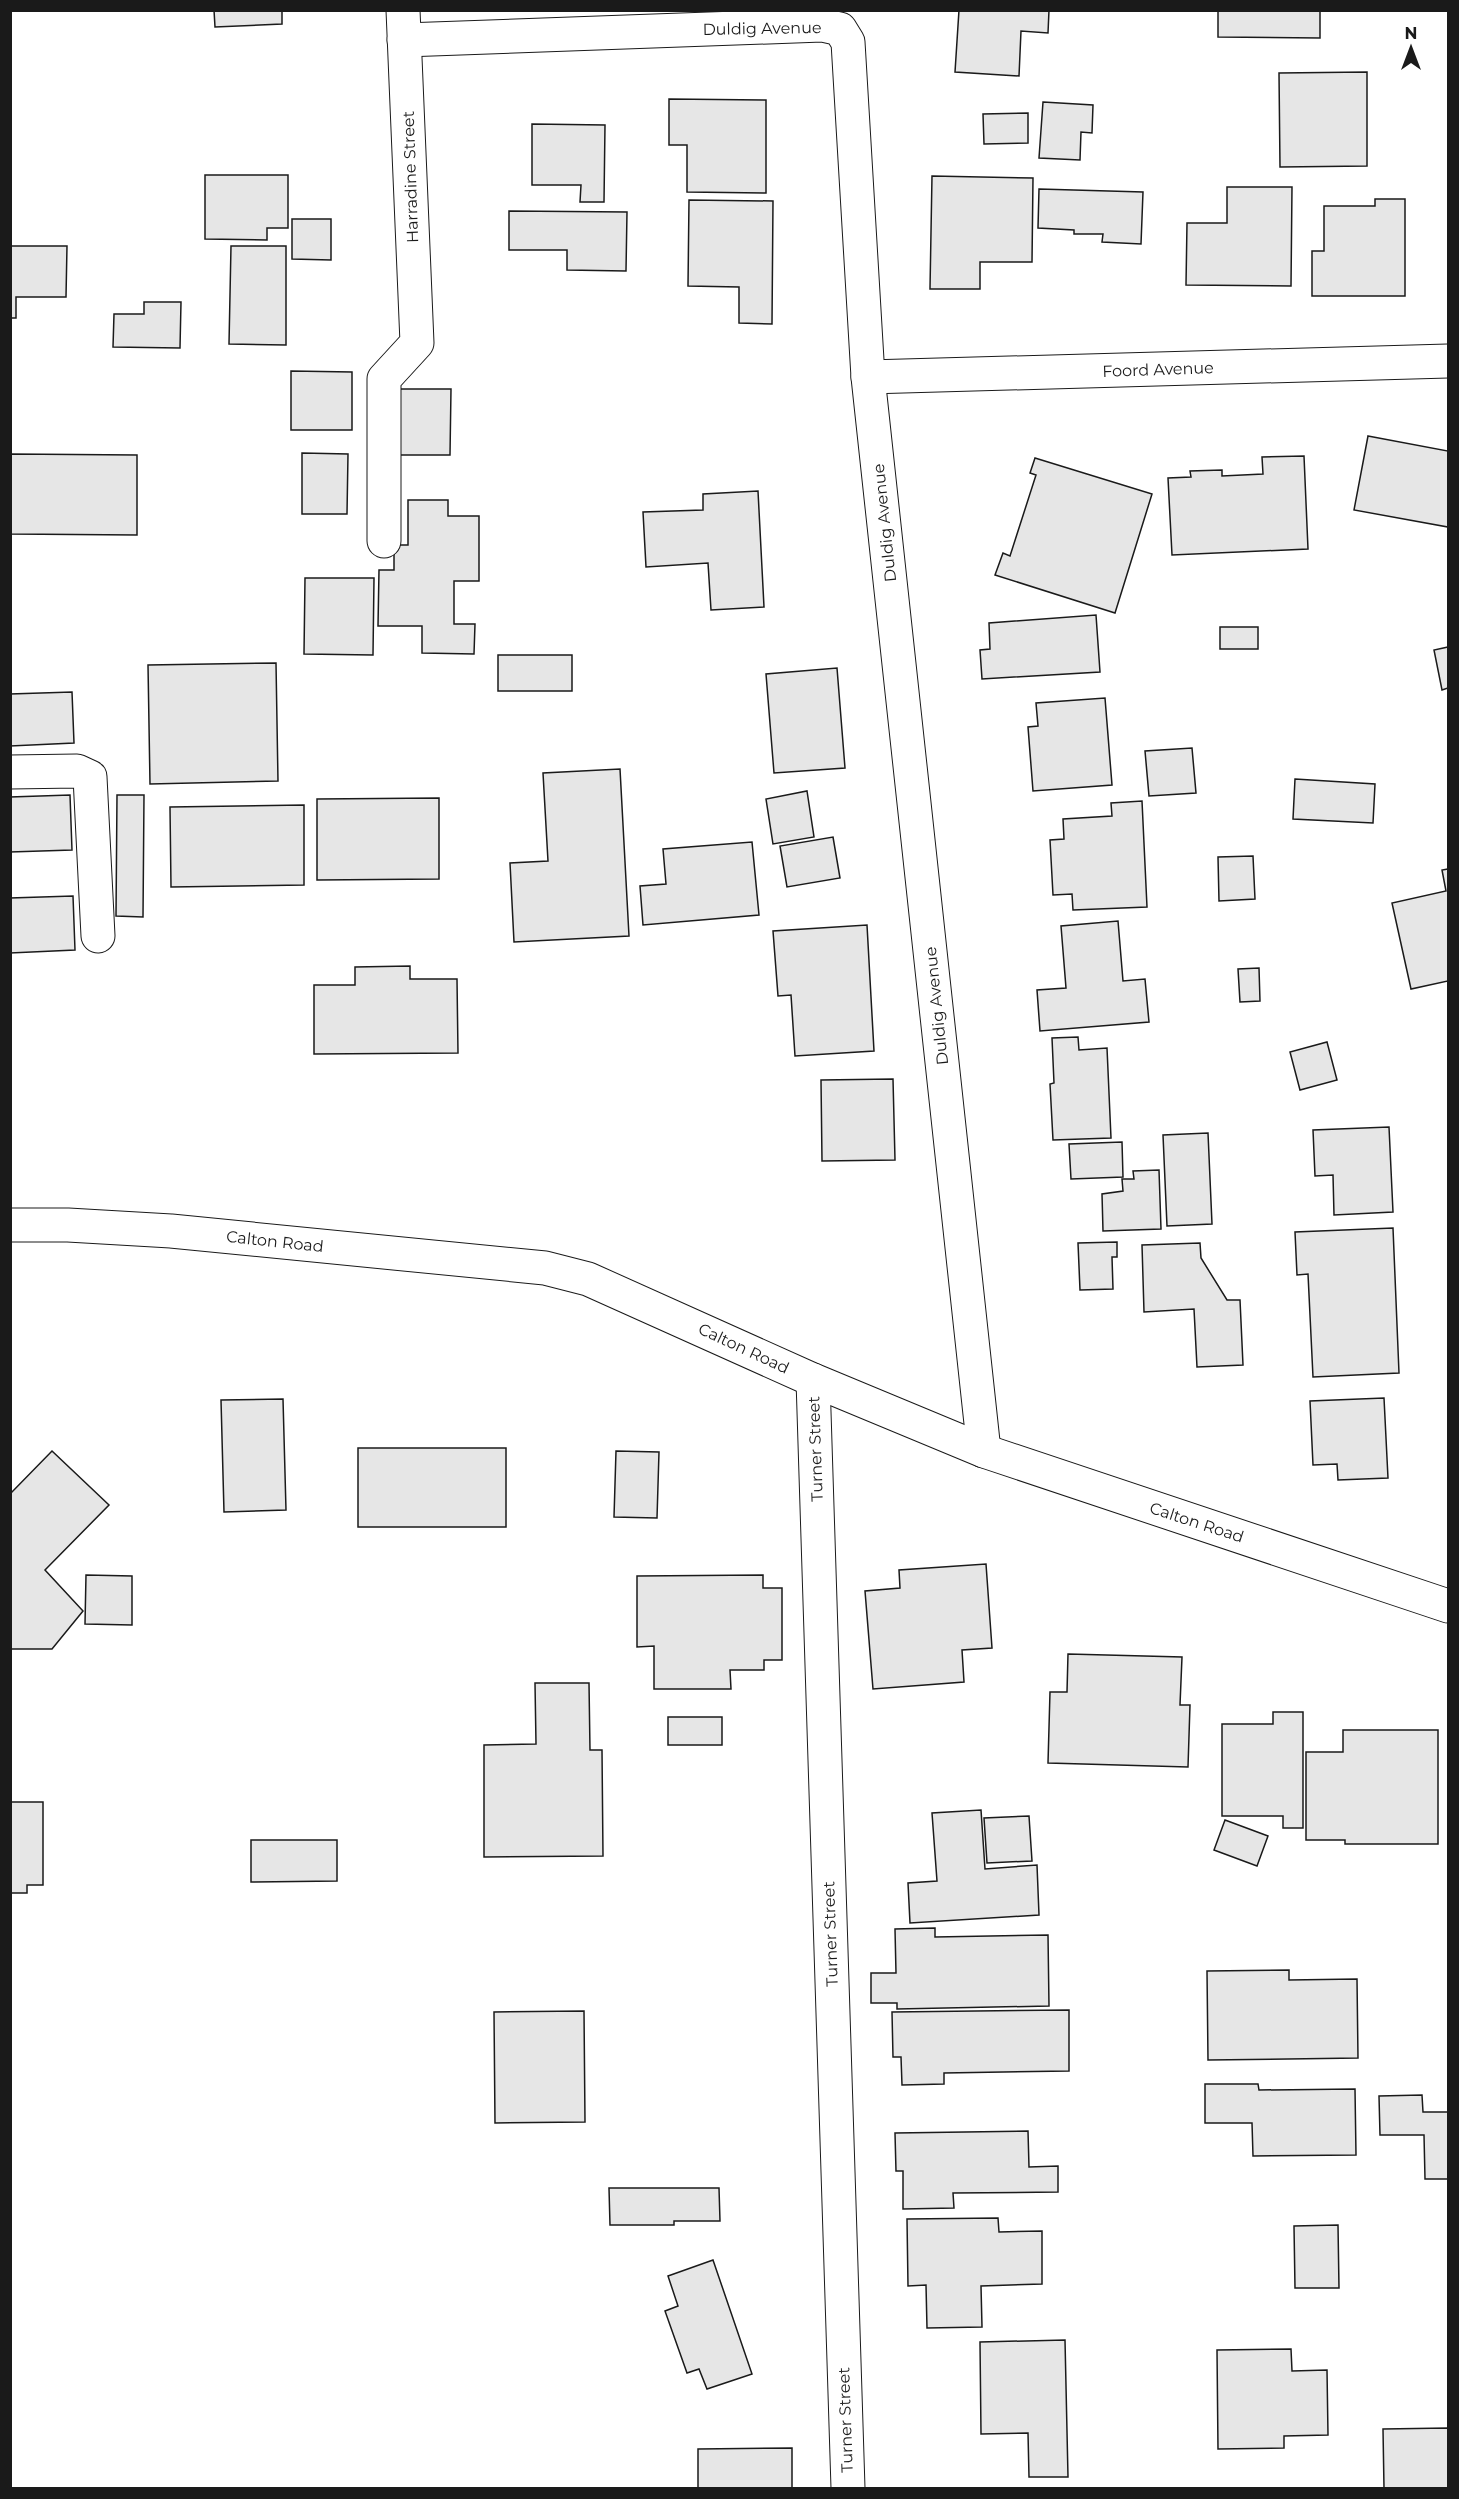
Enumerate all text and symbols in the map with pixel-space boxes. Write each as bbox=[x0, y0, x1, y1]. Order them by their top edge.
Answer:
street label: Duldig Avenue bbox=[702, 18, 822, 39]
north arrow bbox=[1381, 18, 1441, 78]
text: N bbox=[1405, 24, 1417, 43]
street label: Harradine Street bbox=[399, 110, 422, 243]
street label: Foord Avenue bbox=[1102, 358, 1214, 381]
street label: Duldig Avenue bbox=[869, 463, 900, 583]
street label: Duldig Avenue bbox=[921, 946, 952, 1066]
street label: Calton Road bbox=[225, 1227, 325, 1256]
street label: Calton Road bbox=[695, 1319, 792, 1378]
street label: Turner Street bbox=[804, 1395, 827, 1502]
street label: Calton Road bbox=[1147, 1498, 1246, 1547]
street label: Turner Street bbox=[819, 1880, 842, 1987]
street label: Turner Street bbox=[834, 2366, 857, 2473]

